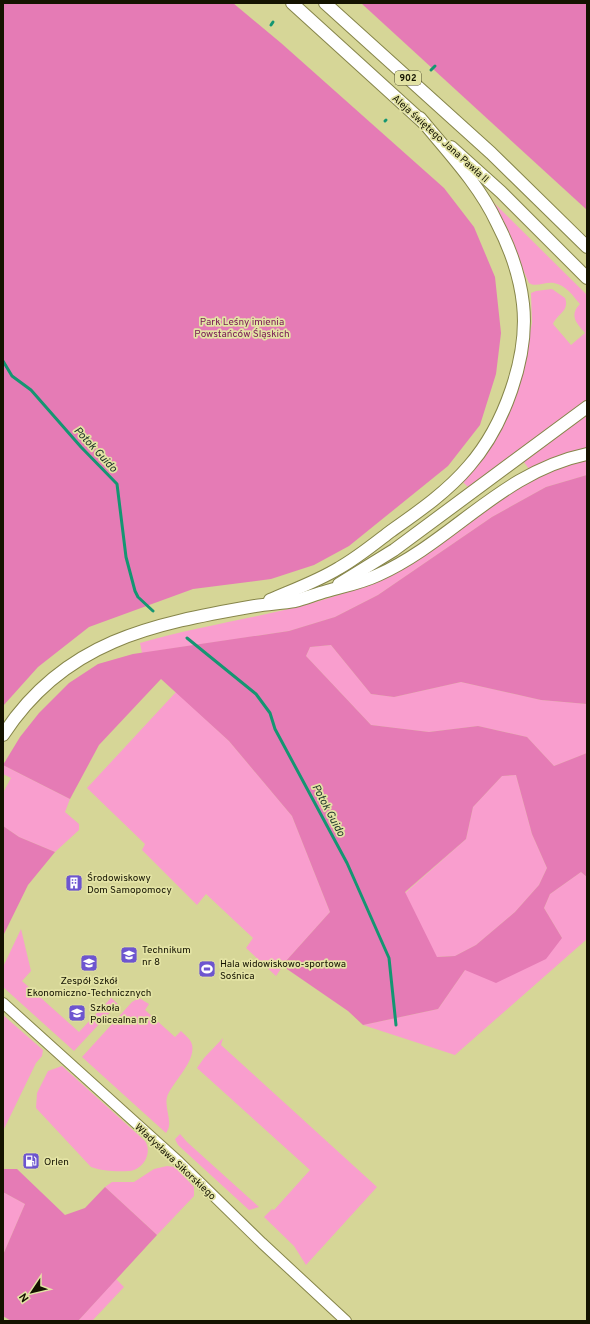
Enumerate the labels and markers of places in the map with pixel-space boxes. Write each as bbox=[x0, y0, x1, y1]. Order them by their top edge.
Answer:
place label: Środowiskowy Dom Samopomocy bbox=[87, 872, 172, 897]
building icon: Środowiskowy Dom Samopomocy bbox=[64, 873, 84, 893]
place label: Technikum nr 8 bbox=[142, 944, 191, 969]
school or university icon: Technikum nr 8 bbox=[119, 945, 139, 965]
school or university icon: Zespół Szkół Ekonomiczno-Technicznych bbox=[79, 953, 99, 973]
place label: Hala widowiskowo-sportowa Sośnica bbox=[220, 958, 346, 983]
sports icon: Hala widowiskowo-sportowa Sośnica bbox=[197, 959, 217, 979]
place label: Zespół Szkół Ekonomiczno-Technicznych bbox=[27, 975, 151, 1000]
place label: Szkoła Policealna nr 8 bbox=[90, 1002, 157, 1027]
school or university icon: Szkoła Policealna nr 8 bbox=[67, 1003, 87, 1023]
fuel station icon: Orlen bbox=[21, 1151, 41, 1171]
place label: Orlen bbox=[44, 1156, 69, 1169]

